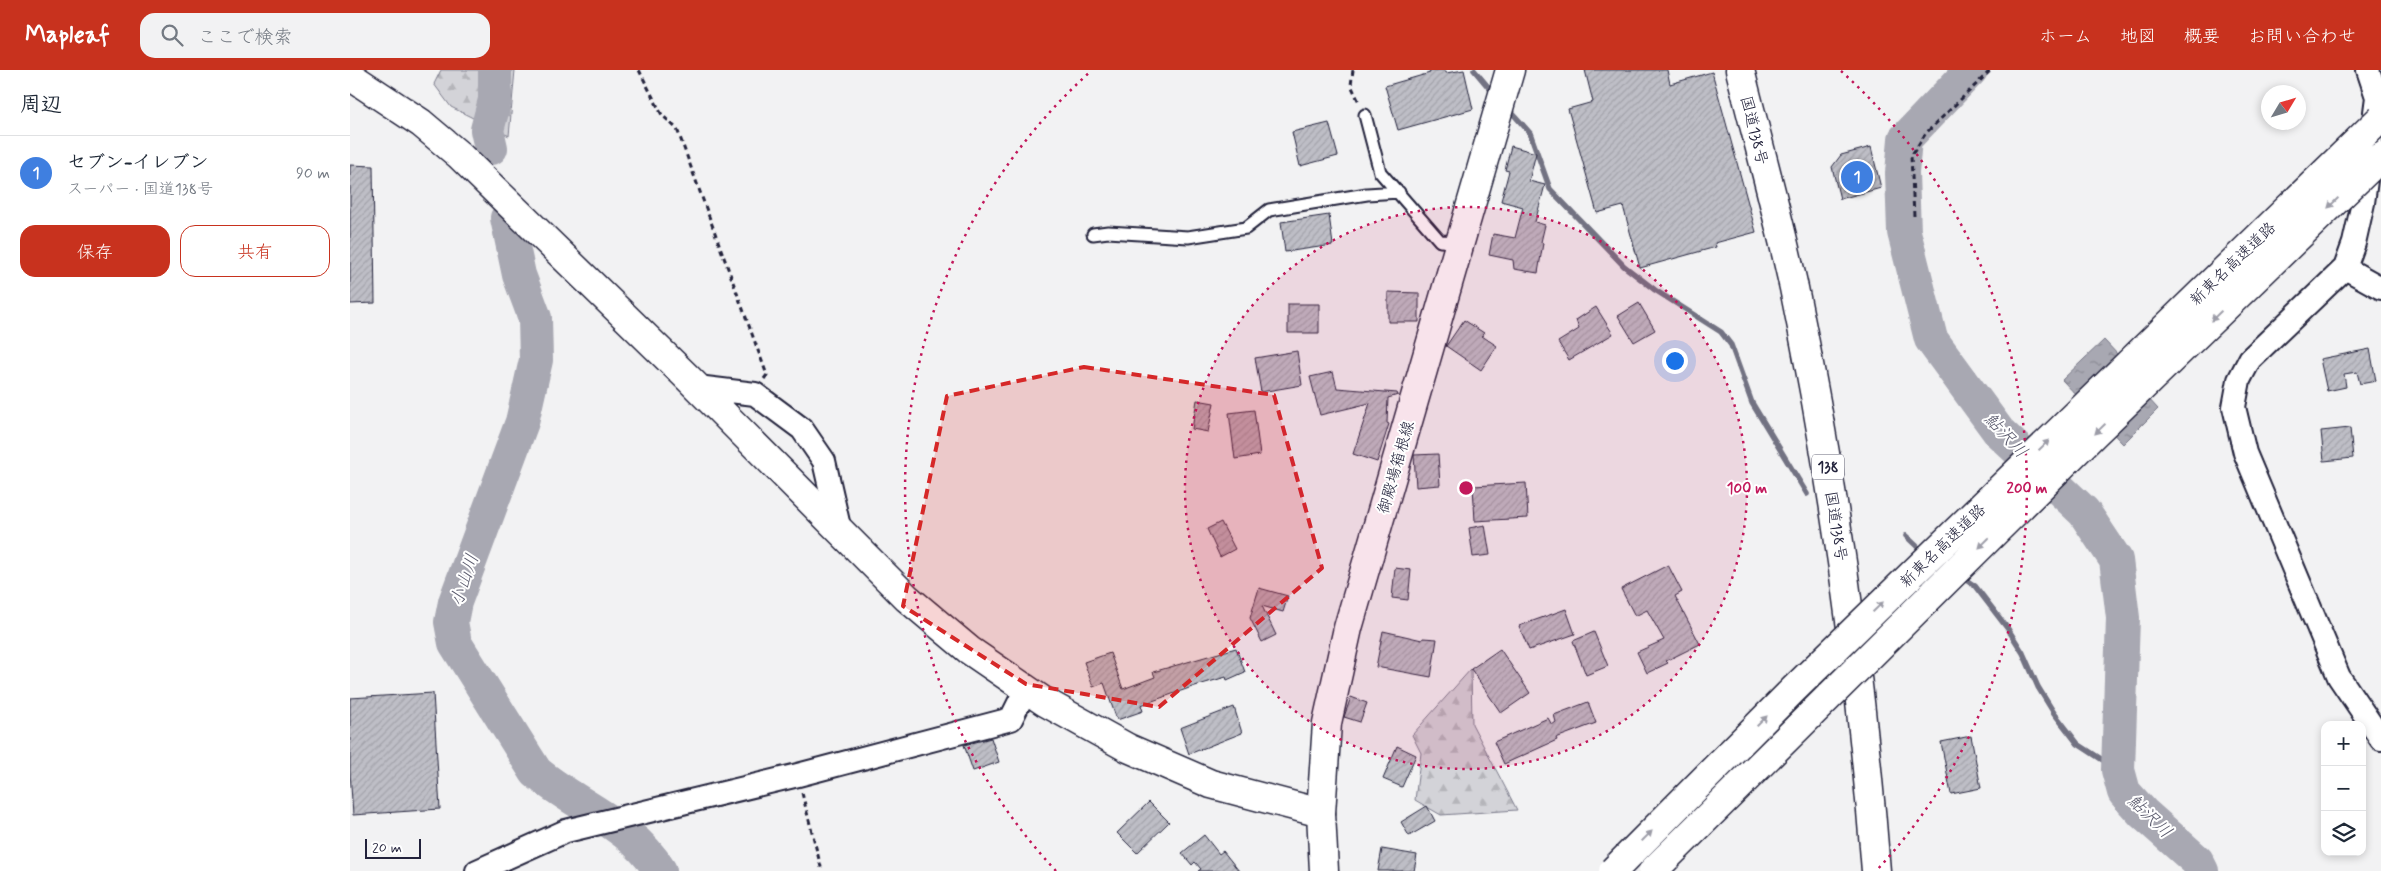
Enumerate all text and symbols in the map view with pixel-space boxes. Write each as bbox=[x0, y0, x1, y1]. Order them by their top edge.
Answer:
search box bbox=[140, 13, 490, 58]
text: Mapleaf bbox=[25, 20, 110, 51]
icon: search bbox=[158, 21, 186, 49]
text: ここで検索 bbox=[198, 25, 293, 50]
text: ホーム bbox=[2039, 25, 2092, 49]
text: 地図 bbox=[2120, 25, 2156, 49]
text: 概要 bbox=[2184, 25, 2220, 49]
text: お問い合わせ bbox=[2248, 25, 2356, 49]
north arrow bbox=[2261, 85, 2306, 130]
text: 周辺 bbox=[20, 91, 62, 119]
street label: 国道138号 bbox=[1735, 94, 1772, 167]
text: セブン-イレブン bbox=[67, 150, 209, 175]
pin: 1 bbox=[1841, 158, 1873, 196]
text: 1 bbox=[32, 163, 40, 184]
text: 90 m bbox=[296, 163, 330, 184]
text: スーパー · 国道138号 bbox=[67, 179, 213, 200]
one-way arrow bbox=[2328, 197, 2340, 209]
street label: 新東名高速道路 bbox=[2185, 218, 2281, 311]
button: 保存 bbox=[20, 225, 170, 277]
button: 共有 bbox=[180, 225, 330, 277]
one-way arrow bbox=[2211, 310, 2223, 322]
your location bbox=[1662, 348, 1688, 374]
water label: 鮎沢川 bbox=[1978, 408, 2032, 464]
street label: 御殿場箱根線 bbox=[1373, 418, 1420, 516]
one-way arrow bbox=[2094, 423, 2106, 435]
one-way arrow bbox=[2038, 439, 2050, 451]
road number: 138 bbox=[1812, 454, 1844, 480]
centre of rings bbox=[1457, 479, 1475, 497]
text: 100 m bbox=[1727, 479, 1767, 499]
text: 200 m bbox=[2007, 479, 2048, 499]
street label: 国道138号 bbox=[1820, 490, 1851, 563]
street label: 新東名高速道路 bbox=[1895, 500, 1991, 593]
one-way arrow bbox=[1978, 537, 1990, 549]
water label: 小山川 bbox=[445, 551, 485, 610]
one-way arrow bbox=[1871, 602, 1883, 614]
one-way arrow bbox=[1756, 716, 1768, 728]
map controls bbox=[2321, 721, 2366, 856]
button: + bbox=[2321, 721, 2366, 766]
button: − bbox=[2321, 766, 2366, 811]
water label: 鮎沢川 bbox=[2122, 789, 2177, 844]
button: layers bbox=[2321, 811, 2366, 856]
one-way arrow bbox=[1641, 831, 1653, 843]
scale bar bbox=[365, 836, 421, 859]
text: 20 m bbox=[372, 839, 402, 857]

